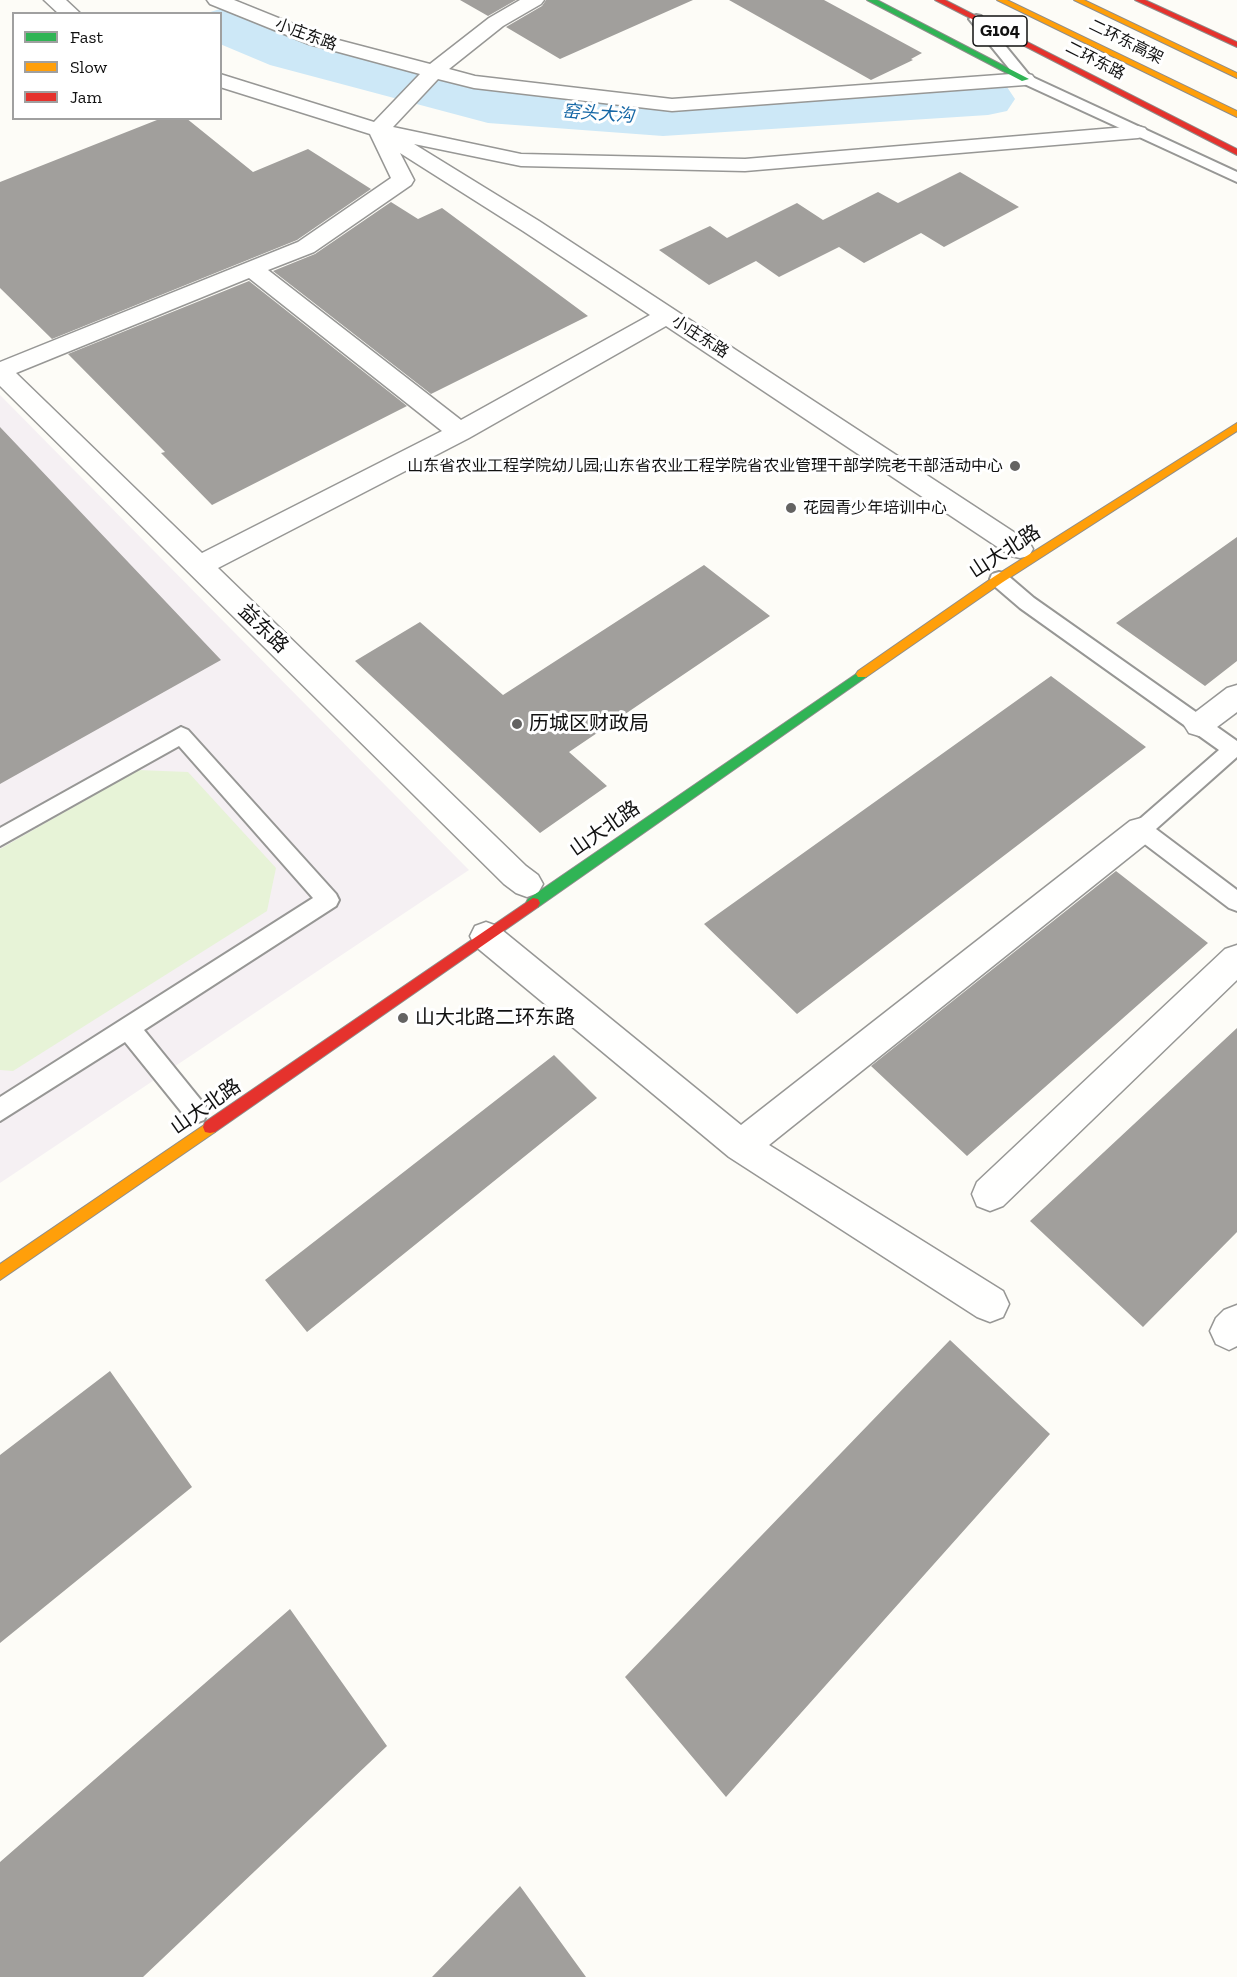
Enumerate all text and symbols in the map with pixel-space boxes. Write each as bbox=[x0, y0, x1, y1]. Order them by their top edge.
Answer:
legend bbox=[12, 12, 222, 120]
street label: 小庄东路 bbox=[273, 15, 339, 55]
road number: G104 bbox=[973, 16, 1027, 46]
street label: 二环东高架 bbox=[1086, 16, 1166, 68]
text: Fast bbox=[70, 26, 103, 48]
street label: 二环东路 bbox=[1062, 38, 1128, 84]
text: Slow bbox=[70, 56, 107, 78]
text: Jam bbox=[70, 86, 102, 108]
water label: 窑头大沟 bbox=[561, 101, 635, 127]
street label: 小庄东路 bbox=[668, 312, 732, 362]
place label: 山东省农业工程学院幼儿园;山东省农业工程学院省农业管理干部学院老干部活动中心 bbox=[407, 456, 1003, 476]
marker: 山东省农业工程学院幼儿园;山东省农业工程学院省农业管理干部学院老干部活动中心 bbox=[1008, 459, 1022, 473]
place label: 花园青少年培训中心 bbox=[803, 498, 947, 518]
marker: 花园青少年培训中心 bbox=[784, 501, 798, 515]
street label: 山大北路 bbox=[965, 520, 1045, 584]
street label: 益东路 bbox=[233, 600, 293, 658]
place label: 历城区财政局 bbox=[529, 712, 649, 736]
marker: 历城区财政局 bbox=[510, 717, 524, 731]
street label: 山大北路 bbox=[565, 796, 645, 862]
place label: 山大北路二环东路 bbox=[415, 1006, 575, 1030]
marker: 山大北路二环东路 bbox=[396, 1011, 410, 1025]
street label: 山大北路 bbox=[166, 1074, 246, 1140]

